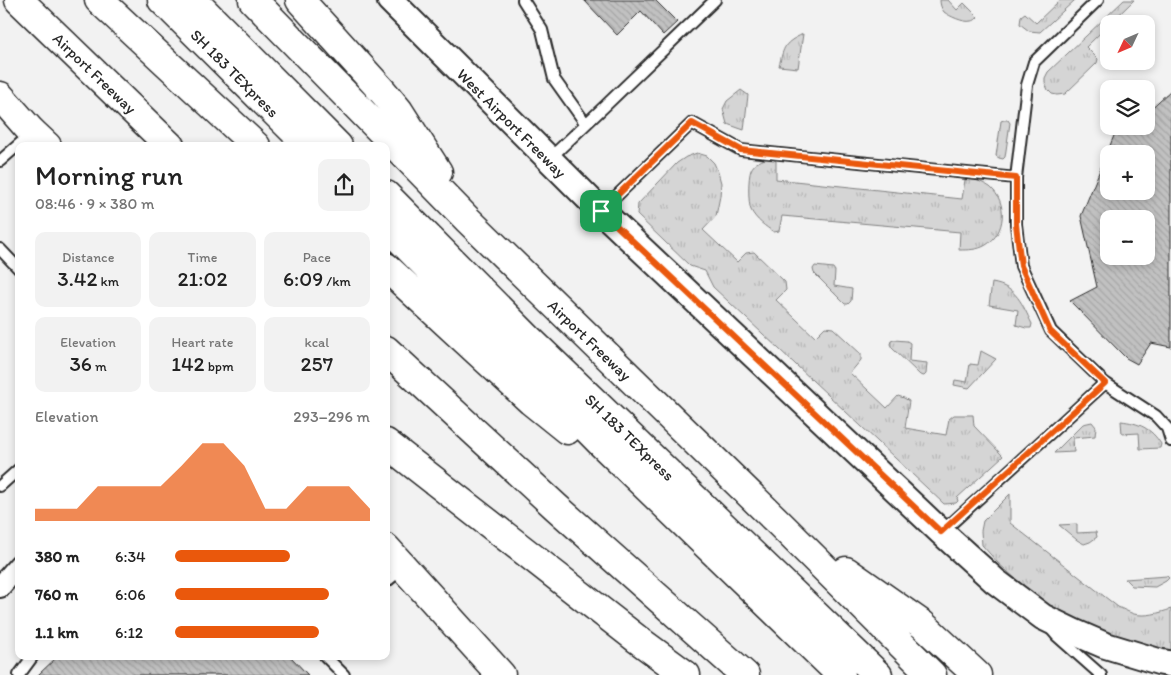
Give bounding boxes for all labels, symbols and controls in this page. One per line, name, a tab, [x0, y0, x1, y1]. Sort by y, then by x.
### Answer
north arrow	[1100, 15, 1155, 70]
map controls	[1100, 15, 1155, 265]
street label: SH 183 TEXpress	[187, 25, 283, 121]
street label: Airport Freeway	[49, 29, 141, 118]
street label: West Airport Freeway	[453, 65, 571, 182]
button: layers	[1100, 80, 1155, 135]
button: +	[1100, 145, 1155, 200]
text: Morning run	[35, 158, 183, 192]
button: share	[318, 159, 370, 211]
pin	[580, 190, 622, 232]
text: 08:46 · 9 × 380 m	[35, 194, 154, 213]
icon: arrive	[587, 197, 615, 225]
button: −	[1100, 210, 1155, 265]
text: Distance	[62, 249, 114, 266]
text: Time	[188, 249, 217, 266]
text: Pace	[303, 249, 331, 266]
text: 3.42	[57, 266, 97, 291]
text: 21:02	[178, 266, 227, 291]
text: 6:09	[283, 266, 323, 291]
text: km	[97, 273, 119, 290]
text: /km	[323, 273, 351, 290]
street label: Airport Freeway	[544, 296, 636, 385]
text: Elevation	[60, 334, 116, 351]
text: Heart rate	[172, 334, 233, 351]
text: kcal	[304, 334, 329, 351]
text: 36	[69, 351, 92, 376]
text: 142	[171, 351, 205, 376]
text: 257	[301, 351, 333, 376]
text: m	[92, 358, 107, 375]
text: bpm	[205, 358, 234, 375]
street label: SH 183 TEXpress	[581, 390, 678, 485]
text: Elevation	[35, 407, 99, 426]
text: 293–296 m	[293, 407, 370, 426]
text: 380 m	[35, 547, 79, 566]
text: 6:34	[115, 547, 146, 566]
text: 760 m	[35, 585, 78, 604]
text: 6:06	[115, 585, 146, 604]
text: 1.1 km	[35, 623, 79, 642]
text: 6:12	[115, 623, 143, 642]

